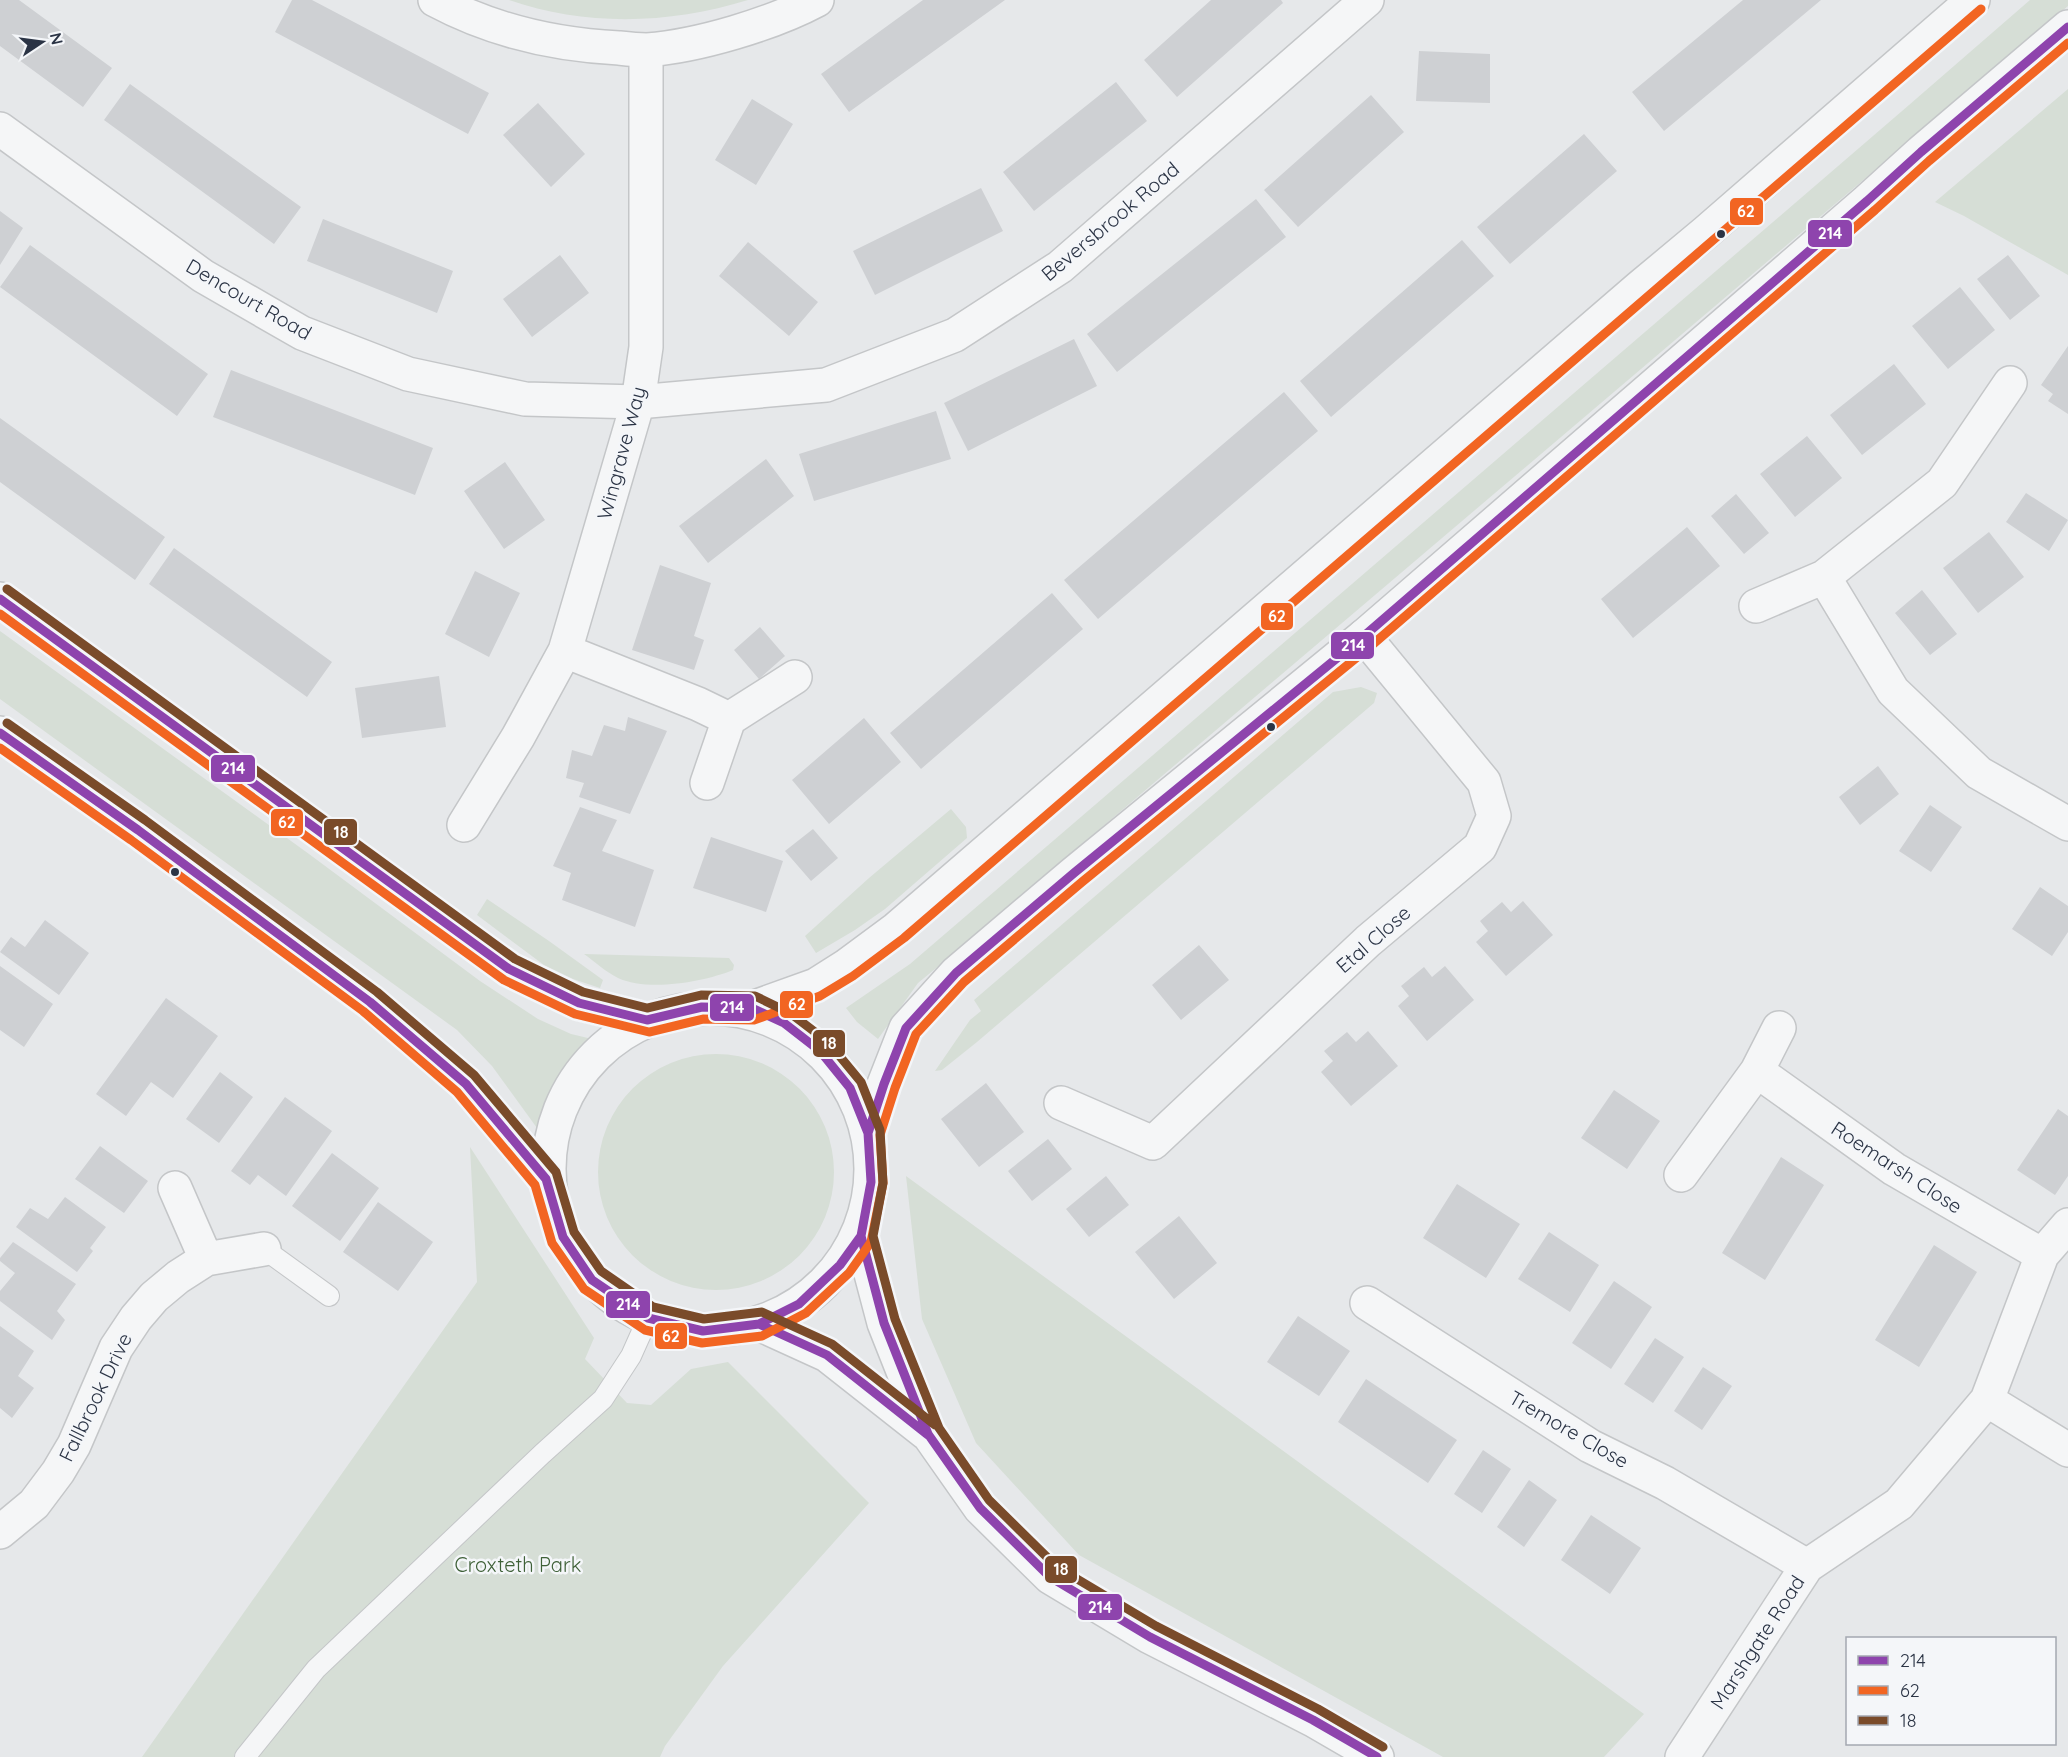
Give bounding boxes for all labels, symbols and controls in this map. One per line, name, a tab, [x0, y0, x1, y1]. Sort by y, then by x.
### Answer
north arrow	[12, 12, 72, 72]
text: N	[46, 31, 68, 47]
street label: Beversbrook Road	[1036, 156, 1184, 286]
line badge: 62	[1729, 197, 1764, 226]
text: 62	[1737, 201, 1755, 221]
line badge: 214	[1807, 219, 1853, 248]
text: 214	[1818, 223, 1843, 243]
unlabelled marker	[1715, 228, 1727, 240]
street label: Dencourt Road	[182, 253, 316, 345]
street label: Wingrave Way	[591, 384, 651, 522]
line badge: 62	[1260, 602, 1294, 631]
text: 62	[1268, 606, 1286, 626]
line badge: 214	[1330, 631, 1375, 660]
text: 214	[1341, 635, 1366, 655]
unlabelled marker	[1265, 721, 1277, 733]
line badge: 214	[210, 754, 256, 783]
text: 214	[221, 758, 246, 778]
line badge: 62	[270, 808, 304, 837]
text: 62	[278, 812, 296, 832]
line badge: 18	[323, 818, 358, 846]
text: 18	[334, 822, 349, 842]
unlabelled marker	[169, 866, 181, 878]
street label: Etal Close	[1331, 900, 1415, 978]
line badge: 62	[779, 990, 814, 1019]
line badge: 214	[709, 993, 755, 1022]
text: 62	[788, 994, 806, 1014]
text: 214	[720, 997, 745, 1017]
line badge: 18	[812, 1029, 846, 1058]
text: 18	[822, 1033, 837, 1053]
street label: Roemarsh Close	[1827, 1115, 1967, 1219]
line badge: 214	[605, 1290, 651, 1319]
text: 214	[616, 1294, 641, 1314]
line badge: 62	[654, 1322, 688, 1350]
text: 62	[662, 1326, 680, 1346]
street label: Fallbrook Drive	[53, 1329, 137, 1465]
street label: Tremore Close	[1505, 1385, 1633, 1473]
park label: Croxteth Park	[455, 1552, 581, 1577]
line badge: 18	[1044, 1555, 1078, 1584]
text: 18	[1054, 1559, 1069, 1579]
street label: Marshgate Road	[1704, 1570, 1810, 1714]
line badge: 214	[1077, 1593, 1123, 1621]
text: 214	[1088, 1597, 1113, 1617]
legend	[1846, 1637, 2056, 1745]
text: 214	[1900, 1649, 1926, 1672]
text: 62	[1900, 1679, 1920, 1702]
text: 18	[1900, 1709, 1916, 1732]

